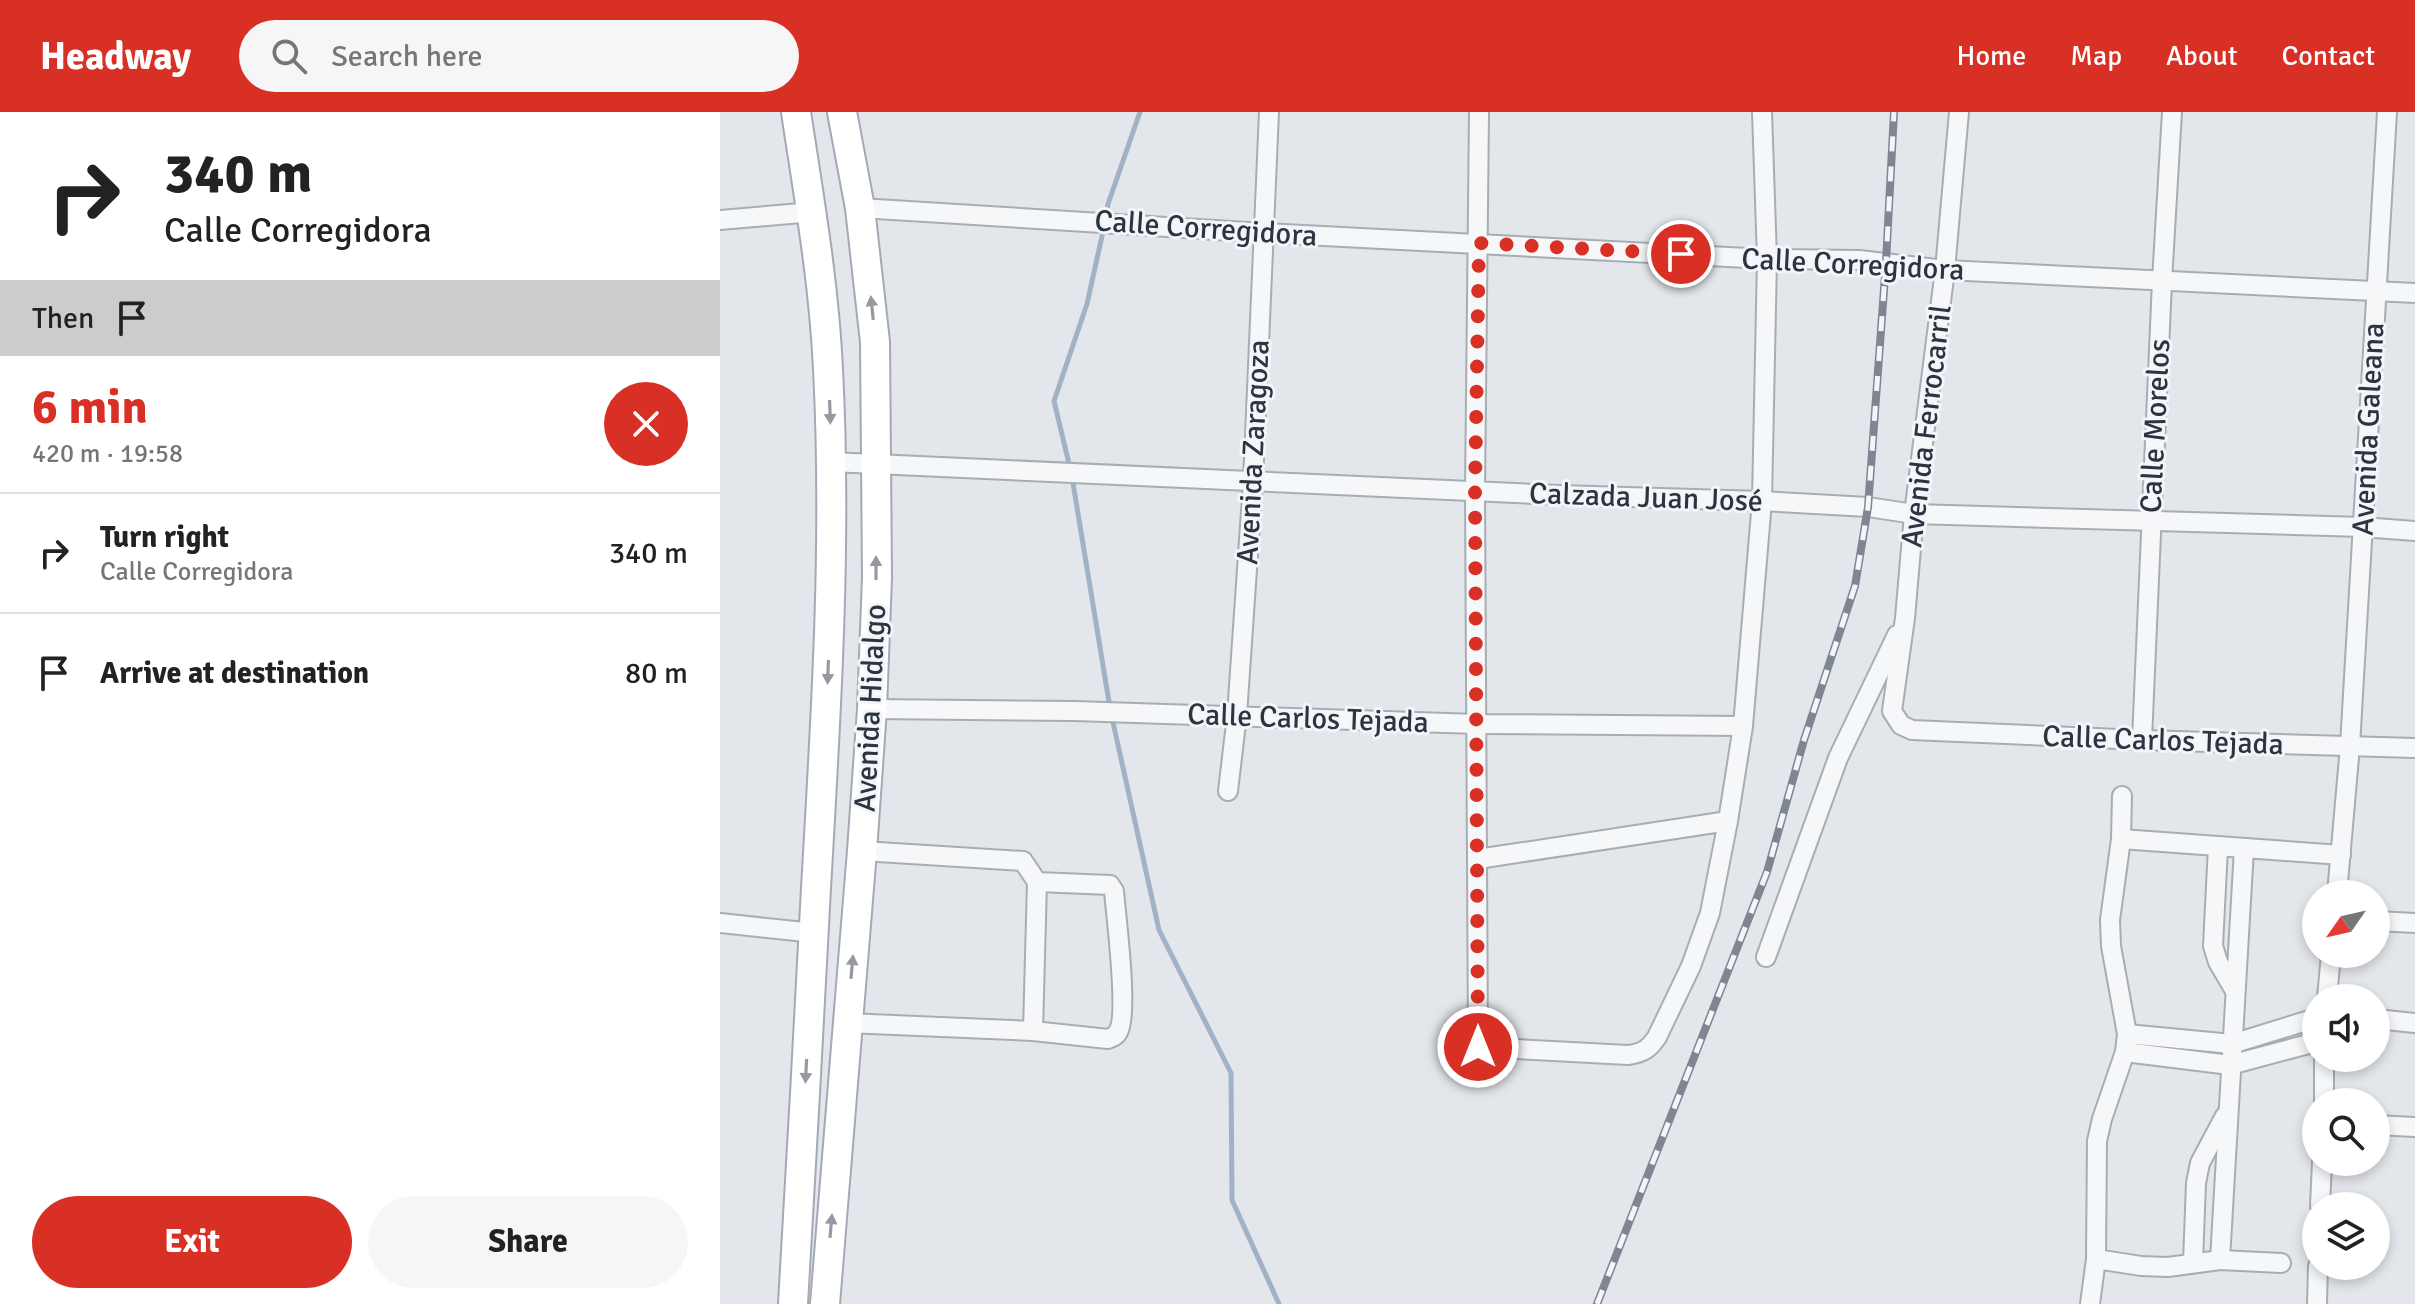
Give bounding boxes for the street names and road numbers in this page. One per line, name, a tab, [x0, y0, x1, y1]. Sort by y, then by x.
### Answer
street label: Calle Corregidora	[1093, 202, 1319, 255]
street label: Calle Corregidora	[1741, 240, 1965, 289]
street label: Avenida Ferrocarril	[1893, 303, 1960, 549]
street label: Avenida Galeana	[2344, 322, 2393, 536]
street label: Calle Morelos	[2132, 338, 2179, 514]
street label: Avenida Zaragoza	[1229, 339, 1278, 566]
street label: Calzada Juan José	[1528, 475, 1764, 520]
street label: Avenida Hidalgo	[847, 603, 894, 813]
street label: Calle Carlos Tejada	[1187, 696, 1429, 741]
street label: Calle Carlos Tejada	[2042, 718, 2284, 763]

